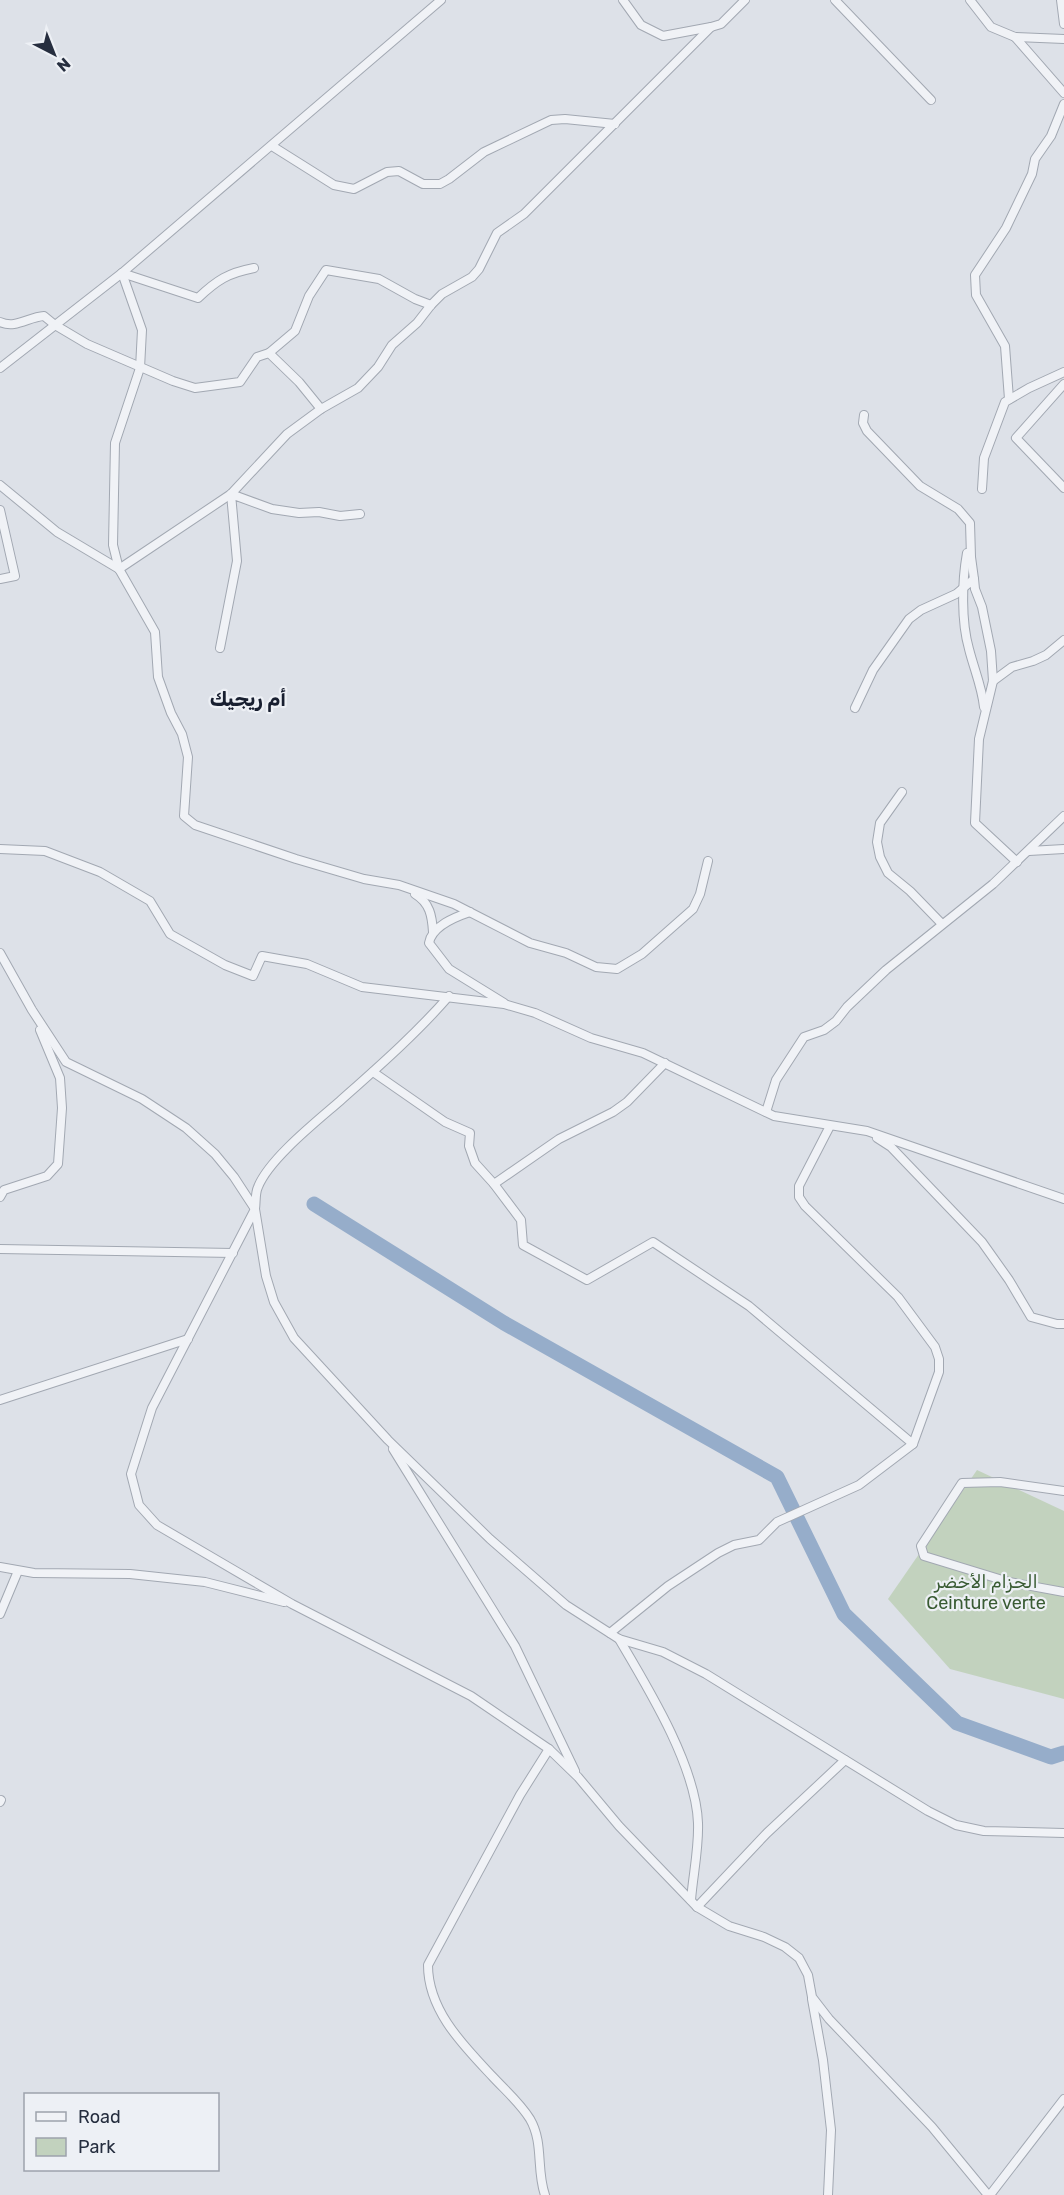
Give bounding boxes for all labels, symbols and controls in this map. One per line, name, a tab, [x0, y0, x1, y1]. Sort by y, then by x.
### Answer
north arrow	[24, 24, 84, 84]
text: N	[53, 54, 74, 76]
district label: أم ريجيك	[210, 687, 286, 712]
park label: الحزام الأخضر Ceinture verte	[926, 1571, 1046, 1614]
legend	[24, 2093, 219, 2171]
text: Road	[78, 2106, 121, 2128]
text: Park	[78, 2136, 116, 2158]

